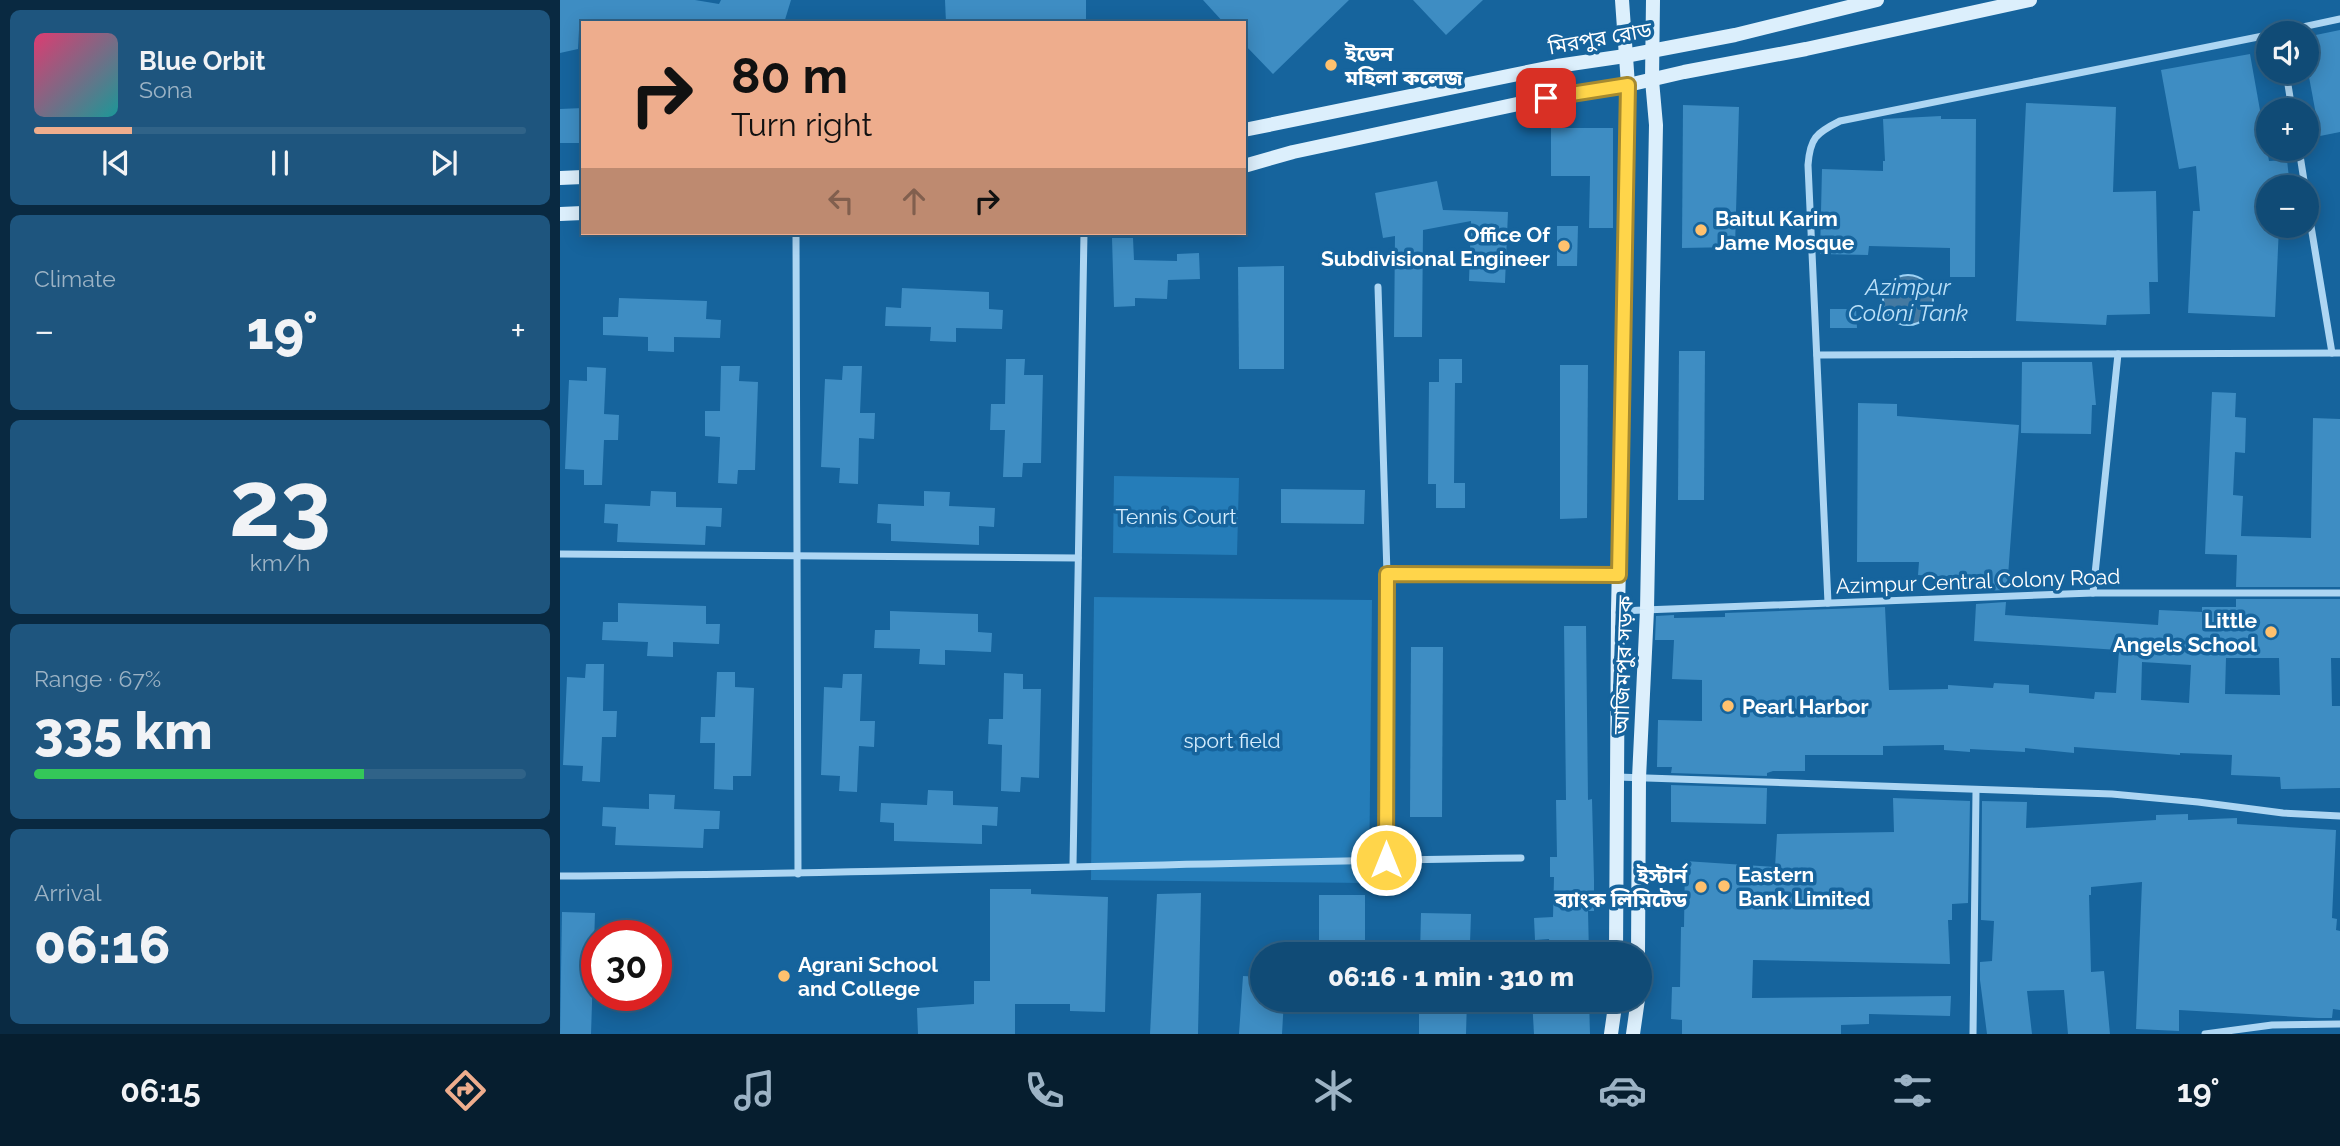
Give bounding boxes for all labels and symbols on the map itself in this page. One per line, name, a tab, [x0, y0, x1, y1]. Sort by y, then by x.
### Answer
street label: মিরপুর রোড	[1545, 16, 1655, 60]
place label: ইডেন মহিলা কলেজ	[1344, 41, 1464, 90]
marker: ইডেন মহিলা কলেজ	[1323, 57, 1339, 73]
pin	[1516, 68, 1576, 128]
place label: Baitul Karim Jame Mosque	[1715, 206, 1855, 255]
place label: Office Of Subdivisional Engineer	[1321, 222, 1551, 271]
marker: Baitul Karim Jame Mosque	[1693, 222, 1709, 238]
marker: Office Of Subdivisional Engineer	[1556, 238, 1572, 254]
water label: Azimpur Coloni Tank	[1848, 273, 1968, 326]
park label: Tennis Court	[1115, 504, 1237, 529]
street label: Azimpur Central Colony Road	[1835, 564, 2121, 598]
street label: আজিমপুর সড়ক	[1608, 594, 1638, 736]
place label: Little Angels School	[2113, 608, 2257, 657]
marker: Little Angels School	[2263, 624, 2279, 640]
place label: Pearl Harbor	[1742, 694, 1869, 719]
marker: Pearl Harbor	[1720, 698, 1736, 714]
park label: sport field	[1183, 728, 1281, 753]
position arrow	[1349, 823, 1423, 897]
place label: Eastern Bank Limited	[1738, 862, 1870, 911]
place label: ইস্টার্ন ব্যাংক লিমিটেড	[1554, 863, 1689, 912]
marker: Eastern Bank Limited	[1716, 878, 1732, 894]
marker: ইস্টার্ন ব্যাংক লিমিটেড	[1693, 879, 1709, 895]
speed limit sign: 30	[581, 920, 672, 1011]
place label: Agrani School and College	[798, 952, 938, 1001]
marker: Agrani School and College	[776, 968, 792, 984]

